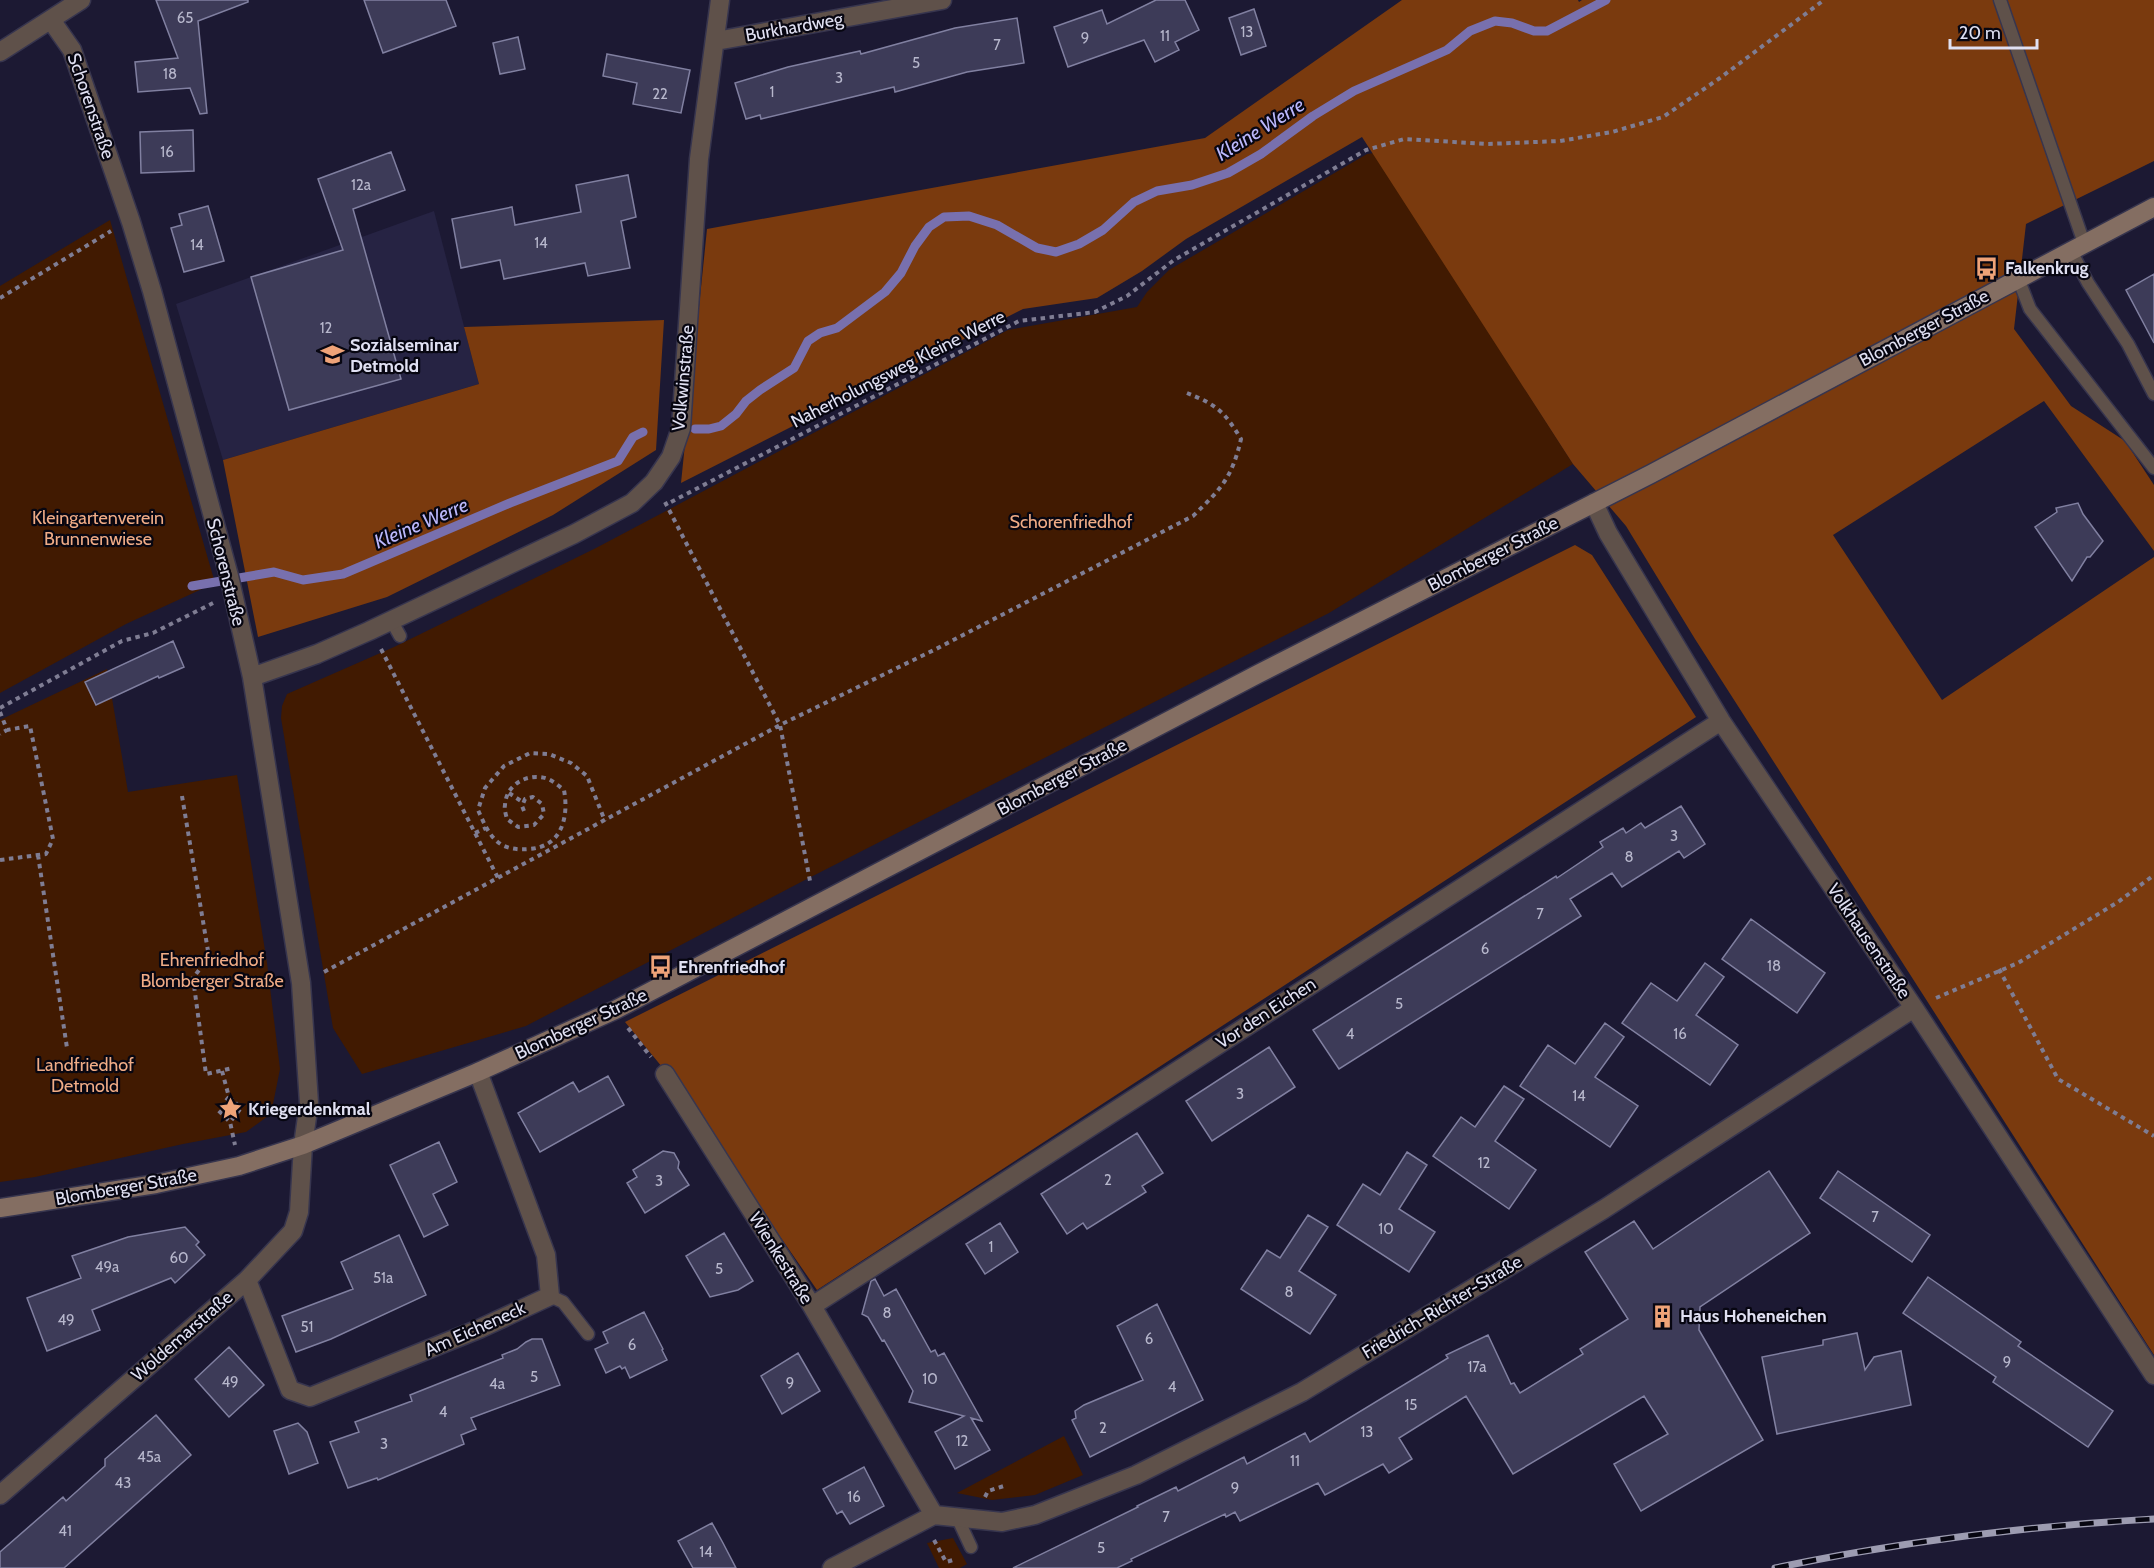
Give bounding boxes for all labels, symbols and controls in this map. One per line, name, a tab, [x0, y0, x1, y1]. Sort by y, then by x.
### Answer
street label: Burkhardweg	[743, 7, 846, 46]
house number: 65	[177, 9, 193, 27]
scale bar	[1950, 12, 2037, 50]
text: 20 m	[1959, 22, 2001, 44]
house number: 13	[1240, 23, 1254, 41]
house number: 11	[1160, 27, 1170, 45]
house number: 9	[1081, 29, 1089, 47]
house number: 7	[993, 36, 1001, 54]
street label: Schorenstraße	[63, 50, 119, 162]
house number: 5	[912, 54, 920, 72]
house number: 18	[163, 65, 177, 83]
house number: 3	[835, 69, 843, 87]
house number: 1	[770, 83, 774, 101]
house number: 22	[652, 85, 668, 103]
water label: Kleine Werre	[1211, 92, 1309, 166]
house number: 16	[160, 143, 174, 161]
house number: 12a	[351, 176, 372, 194]
house number: 14	[534, 234, 548, 252]
house number: 14	[190, 236, 204, 254]
bus stop icon: Falkenkrug	[1974, 255, 2000, 281]
place label: Falkenkrug	[2005, 257, 2089, 279]
street label: Blomberger Straße	[1856, 285, 1992, 371]
street label: Naherholungsweg Kleine Werre	[787, 305, 1009, 433]
house number: 12	[320, 319, 333, 337]
street label: Volkwinstraße	[667, 324, 699, 432]
place label: Sozialseminar Detmold	[350, 334, 459, 377]
school or university icon: Sozialseminar Detmold	[319, 342, 345, 368]
water label: Kleine Werre	[370, 492, 472, 554]
park label: Kleingartenverein Brunnenwiese	[32, 507, 164, 550]
park label: Schorenfriedhof	[1009, 511, 1133, 533]
street label: Blomberger Straße	[1424, 512, 1562, 596]
street label: Schorenstraße	[202, 516, 250, 628]
street label: Blomberger Straße	[994, 734, 1130, 820]
house number: 3	[1670, 827, 1678, 845]
house number: 8	[1624, 848, 1634, 866]
street label: Volkhausenstraße	[1822, 879, 1916, 1003]
house number: 7	[1536, 905, 1544, 923]
house number: 6	[1481, 940, 1489, 958]
park label: Ehrenfriedhof Blomberger Straße	[140, 949, 284, 992]
bus stop icon: Ehrenfriedhof	[647, 954, 673, 980]
place label: Ehrenfriedhof	[678, 956, 785, 978]
house number: 18	[1767, 957, 1781, 975]
street label: Vor den Eichen	[1212, 973, 1320, 1053]
street label: Blomberger Straße	[511, 984, 651, 1064]
house number: 5	[1395, 995, 1403, 1013]
house number: 4	[1346, 1025, 1355, 1043]
house number: 16	[1673, 1025, 1687, 1043]
park label: Landfriedhof Detmold	[36, 1054, 134, 1097]
house number: 3	[1236, 1085, 1244, 1103]
house number: 14	[1572, 1087, 1586, 1105]
place icon: Kriegerdenkmal	[217, 1096, 243, 1122]
place label: Kriegerdenkmal	[248, 1098, 371, 1120]
house number: 12	[1478, 1154, 1491, 1172]
street label: Blomberger Straße	[54, 1164, 198, 1210]
house number: 2	[1104, 1171, 1112, 1189]
house number: 3	[655, 1172, 663, 1190]
street label: Wienkestraße	[744, 1208, 818, 1308]
house number: 7	[1871, 1208, 1879, 1226]
house number: 10	[1378, 1220, 1394, 1238]
house number: 1	[989, 1238, 993, 1256]
house number: 60	[170, 1249, 189, 1267]
street label: Friedrich-Richter-Straße	[1358, 1251, 1526, 1363]
house number: 49a	[95, 1258, 120, 1276]
house number: 5	[715, 1260, 723, 1278]
house number: 51a	[373, 1269, 394, 1287]
house number: 8	[1284, 1283, 1294, 1301]
street label: Woldemarstraße	[127, 1286, 237, 1386]
street label: Am Eicheneck	[421, 1297, 530, 1361]
building icon: Haus Hoheneichen	[1649, 1303, 1675, 1329]
house number: 8	[882, 1304, 892, 1322]
place label: Haus Hoheneichen	[1680, 1305, 1827, 1327]
house number: 49	[57, 1311, 75, 1329]
house number: 51	[300, 1318, 314, 1336]
house number: 6	[1145, 1330, 1153, 1348]
house number: 6	[628, 1336, 636, 1354]
house number: 9	[2003, 1353, 2011, 1371]
house number: 17a	[1467, 1358, 1487, 1376]
house number: 5	[530, 1368, 538, 1386]
house number: 10	[922, 1370, 938, 1388]
house number: 49	[221, 1373, 239, 1391]
house number: 9	[786, 1374, 794, 1392]
house number: 4a	[489, 1375, 506, 1393]
house number: 4	[1168, 1378, 1177, 1396]
house number: 15	[1404, 1396, 1418, 1414]
house number: 4	[439, 1403, 448, 1421]
house number: 2	[1099, 1419, 1107, 1437]
house number: 13	[1360, 1423, 1374, 1441]
house number: 12	[956, 1432, 969, 1450]
house number: 3	[380, 1435, 388, 1453]
house number: 45a	[137, 1448, 162, 1466]
house number: 11	[1290, 1452, 1300, 1470]
house number: 43	[115, 1474, 131, 1492]
house number: 9	[1231, 1479, 1239, 1497]
house number: 16	[847, 1488, 861, 1506]
house number: 7	[1162, 1508, 1170, 1526]
house number: 41	[58, 1522, 72, 1540]
house number: 5	[1097, 1539, 1105, 1557]
house number: 14	[699, 1543, 713, 1561]

